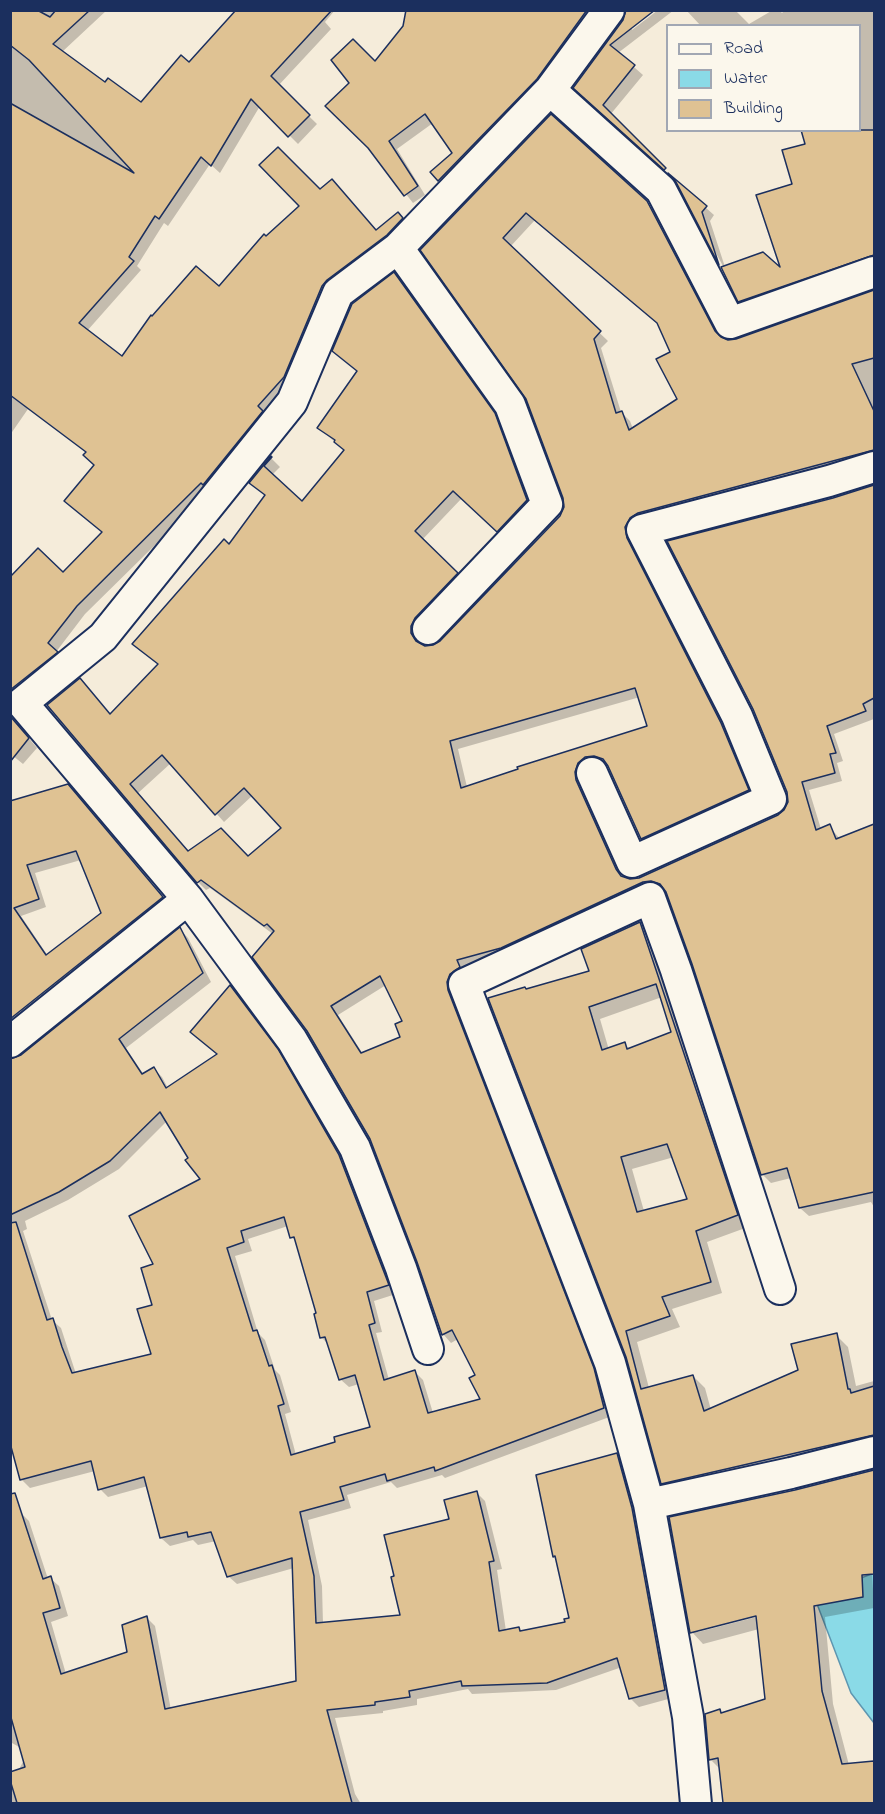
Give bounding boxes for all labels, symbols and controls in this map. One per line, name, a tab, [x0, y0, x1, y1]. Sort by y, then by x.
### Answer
legend	[666, 24, 861, 132]
text: Road	[724, 36, 763, 62]
text: Water	[724, 66, 767, 92]
text: Building	[724, 96, 783, 122]

